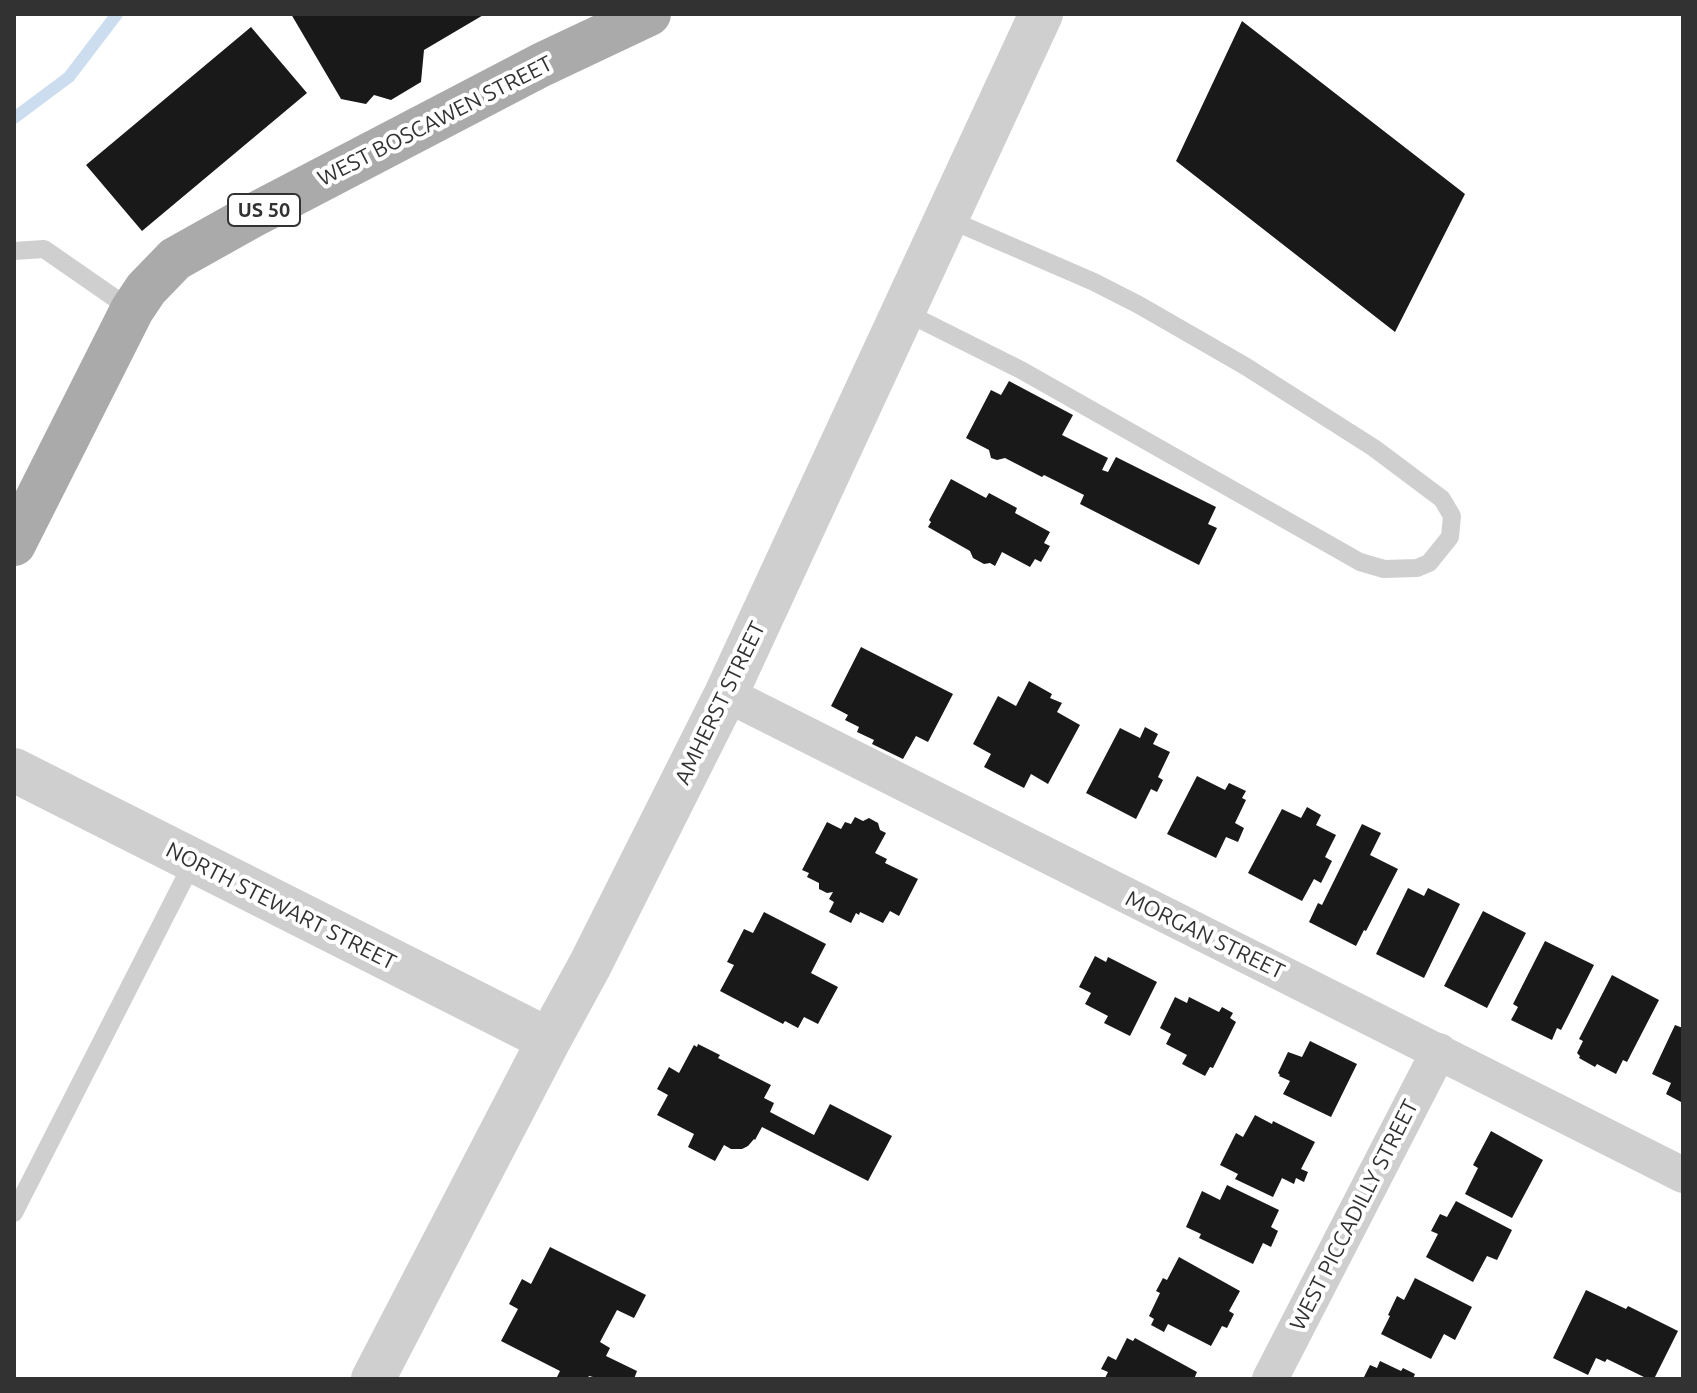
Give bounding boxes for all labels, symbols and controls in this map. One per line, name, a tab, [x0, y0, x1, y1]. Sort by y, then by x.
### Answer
street label: WEST BOSCAWEN STREET	[313, 50, 557, 192]
road number: US 50	[228, 194, 300, 226]
street label: AMHERST STREET	[669, 617, 771, 789]
street label: NORTH STEWART STREET	[161, 836, 401, 976]
street label: MORGAN STREET	[1121, 885, 1289, 985]
street label: WEST PICCADILLY STREET	[1284, 1095, 1424, 1335]

